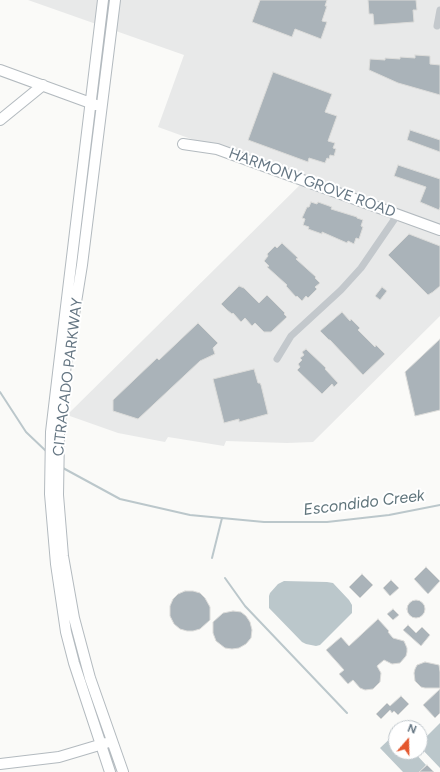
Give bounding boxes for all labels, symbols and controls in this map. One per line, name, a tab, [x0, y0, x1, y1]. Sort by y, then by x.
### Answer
street label: HARMONY GROVE ROAD	[226, 144, 398, 222]
street label: CITRACADO PARKWAY	[49, 297, 87, 457]
water label: Escondido Creek	[302, 486, 426, 520]
north arrow	[388, 720, 428, 760]
text: N	[406, 722, 418, 737]

